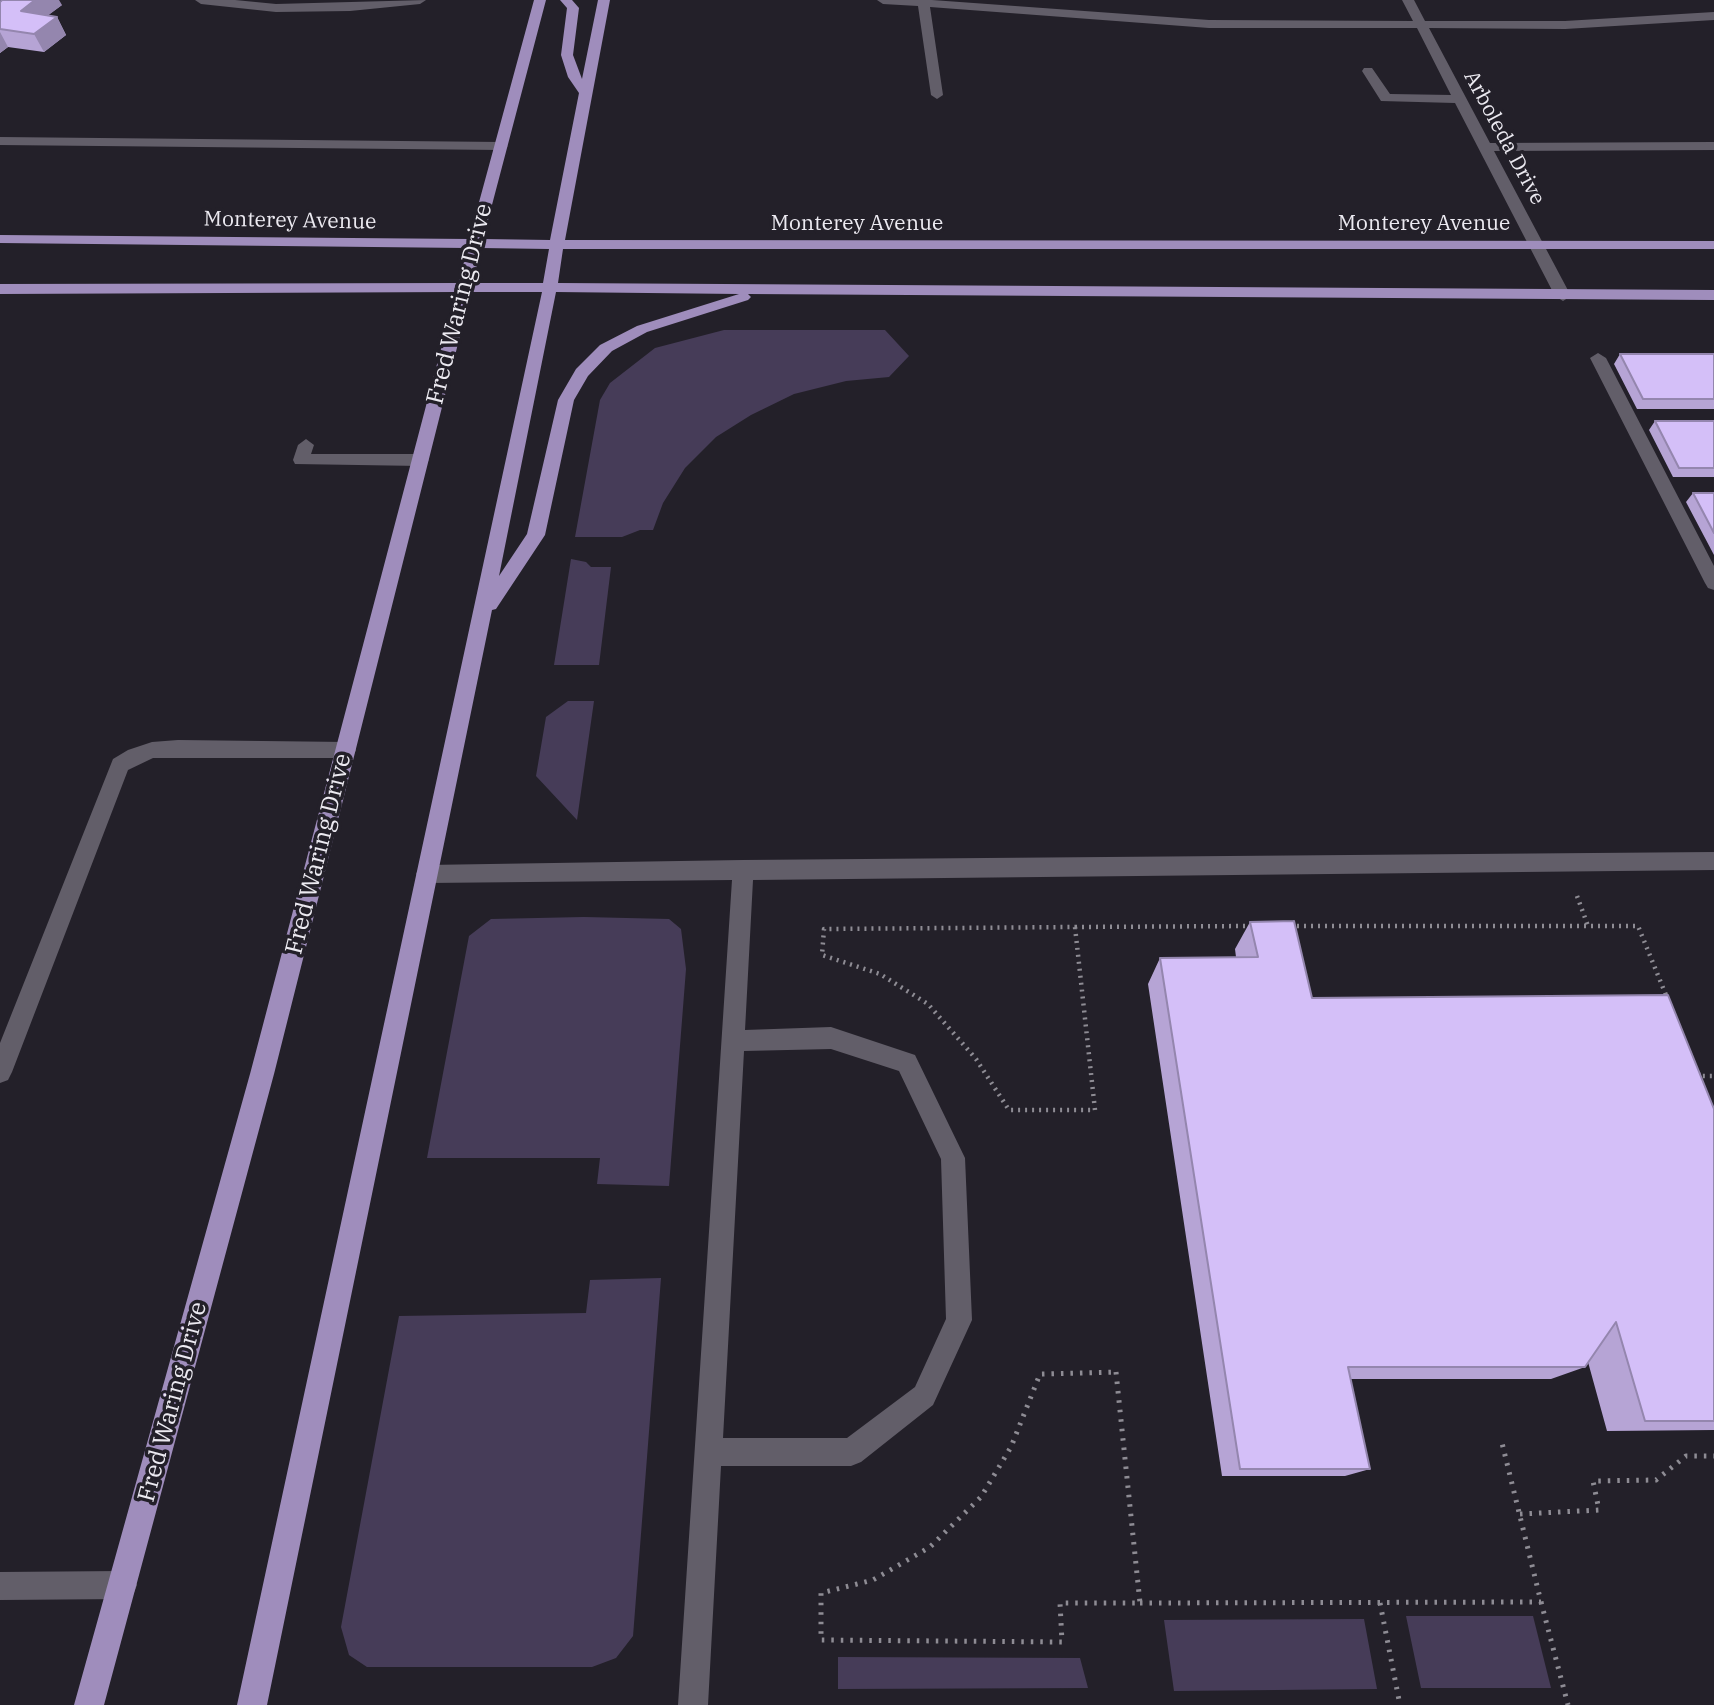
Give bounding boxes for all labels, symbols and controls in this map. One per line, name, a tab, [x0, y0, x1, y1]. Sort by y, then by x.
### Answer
street label: Arboleda Drive	[1458, 67, 1550, 209]
street label: Fred Waring Drive	[421, 201, 499, 407]
street label: Monterey Avenue	[203, 207, 377, 235]
street label: Monterey Avenue	[771, 211, 943, 237]
street label: Monterey Avenue	[1338, 211, 1510, 237]
street label: Fred Waring Drive	[280, 751, 358, 957]
street label: Fred Waring Drive	[132, 1299, 214, 1505]

